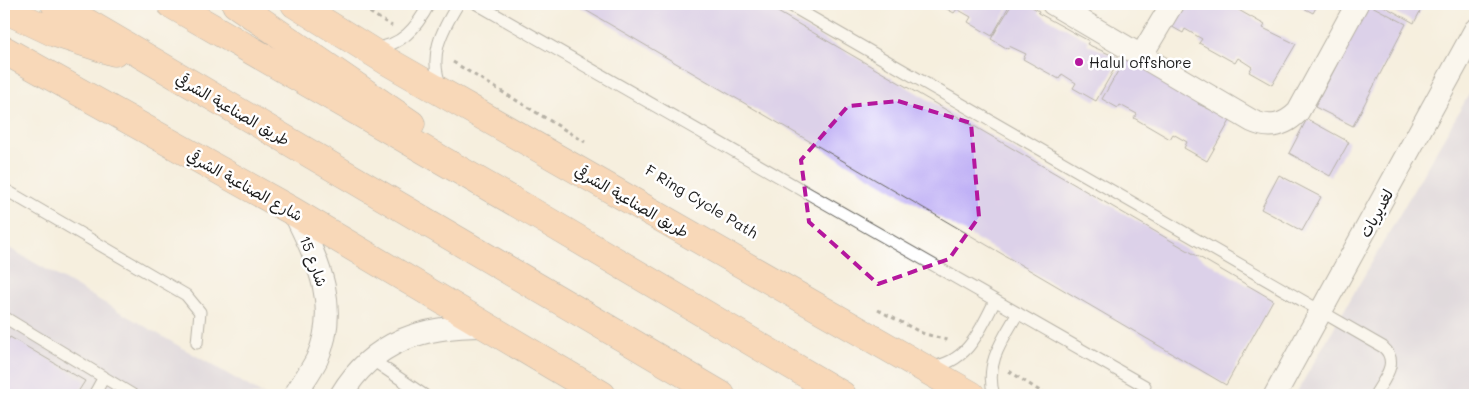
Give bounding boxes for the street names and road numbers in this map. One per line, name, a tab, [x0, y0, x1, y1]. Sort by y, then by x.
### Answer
street label: طريق الصناعية الشرقي	[172, 68, 294, 151]
street label: شارع الصناعية الشرقي	[183, 145, 306, 226]
street label: F Ring Cycle Path	[642, 159, 762, 243]
street label: طريق الصناعية الشرقي	[571, 160, 693, 243]
street label: لغديريات	[1355, 185, 1397, 241]
street label: شارع 15	[295, 233, 332, 290]

